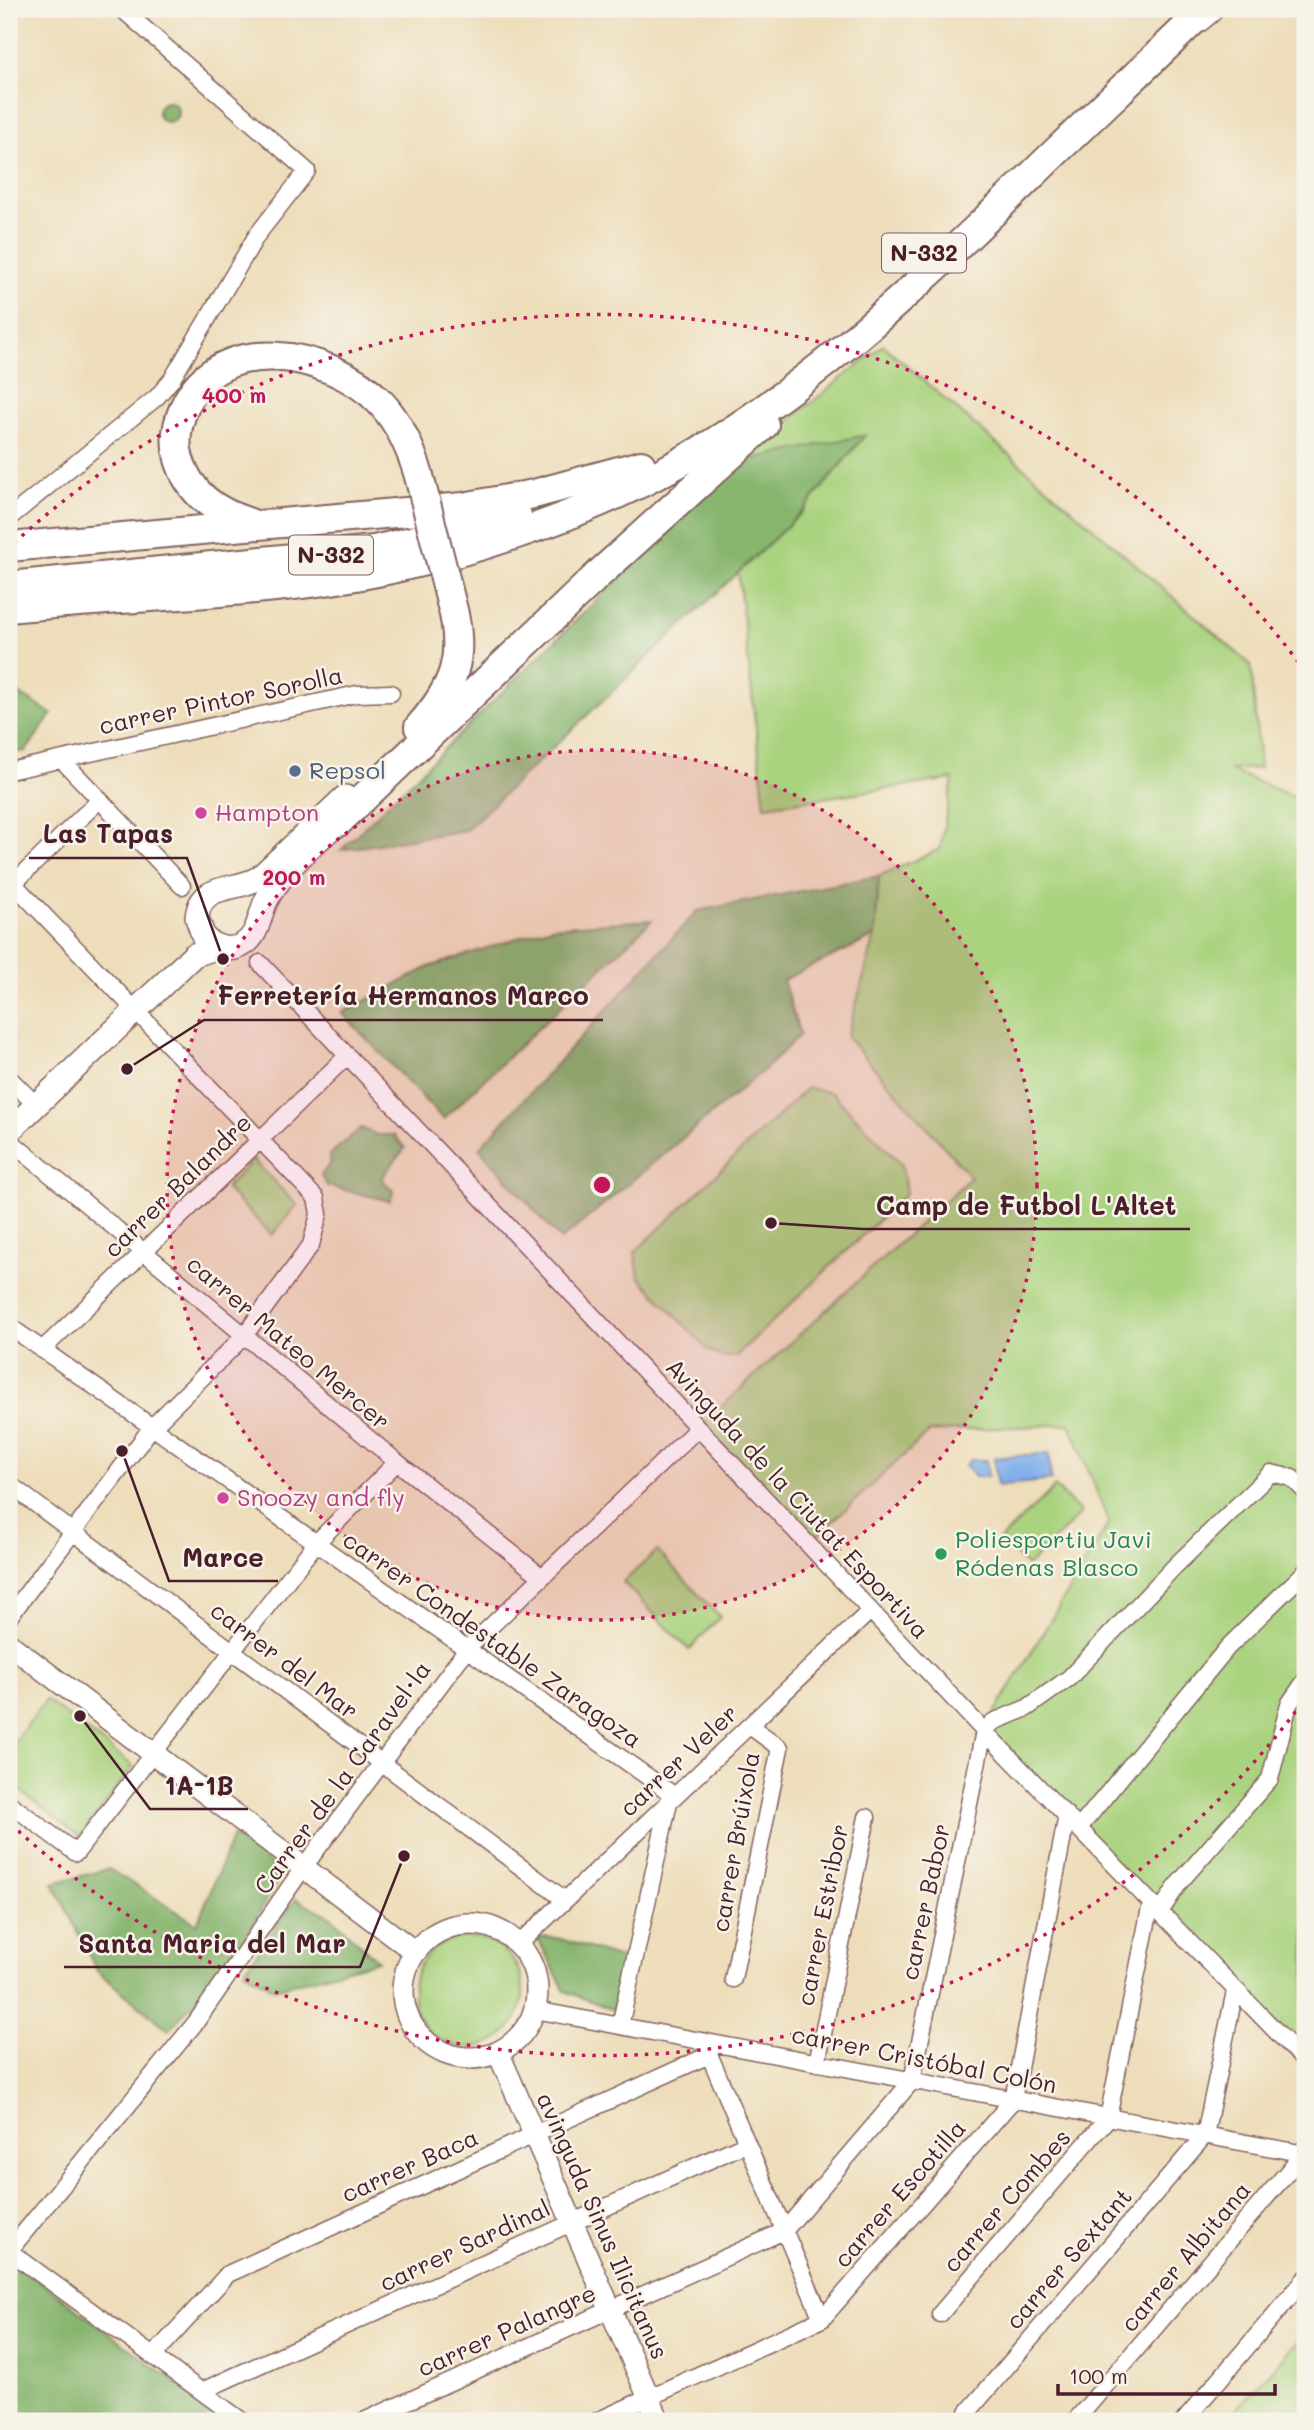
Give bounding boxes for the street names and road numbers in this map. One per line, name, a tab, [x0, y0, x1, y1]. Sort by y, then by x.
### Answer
road number: N-332	[882, 234, 966, 272]
road number: N-332	[289, 536, 373, 575]
street label: carrer Pintor Sorolla	[96, 659, 345, 741]
street label: carrer Balandre	[96, 1106, 258, 1263]
street label: carrer Mateo Mercer	[181, 1248, 397, 1436]
street label: Avinguda de la Ciutat Esportiva	[660, 1351, 936, 1645]
street label: carrer Condestable Zaragoza	[337, 1523, 648, 1754]
street label: carrer del Mar	[205, 1594, 365, 1726]
street label: Carrer de la Caravel·la	[247, 1654, 437, 1900]
street label: carrer Veler	[612, 1697, 744, 1823]
street label: carrer Brúixola	[703, 1749, 766, 1934]
street label: carrer Estribor	[789, 1821, 854, 2008]
street label: carrer Babor	[893, 1821, 956, 1983]
street label: carrer Cristóbal Colón	[789, 2018, 1060, 2099]
street label: avinguda Sinus Ilicitanus	[530, 2087, 676, 2364]
street label: carrer Escotilla	[826, 2112, 972, 2274]
street label: carrer Baca	[336, 2121, 483, 2209]
street label: carrer Combes	[935, 2122, 1077, 2278]
street label: carrer Albitana	[1113, 2175, 1257, 2338]
street label: carrer Sextant	[998, 2181, 1138, 2335]
street label: carrer Sardinal	[374, 2191, 555, 2298]
street label: carrer Palangre	[412, 2276, 601, 2383]

